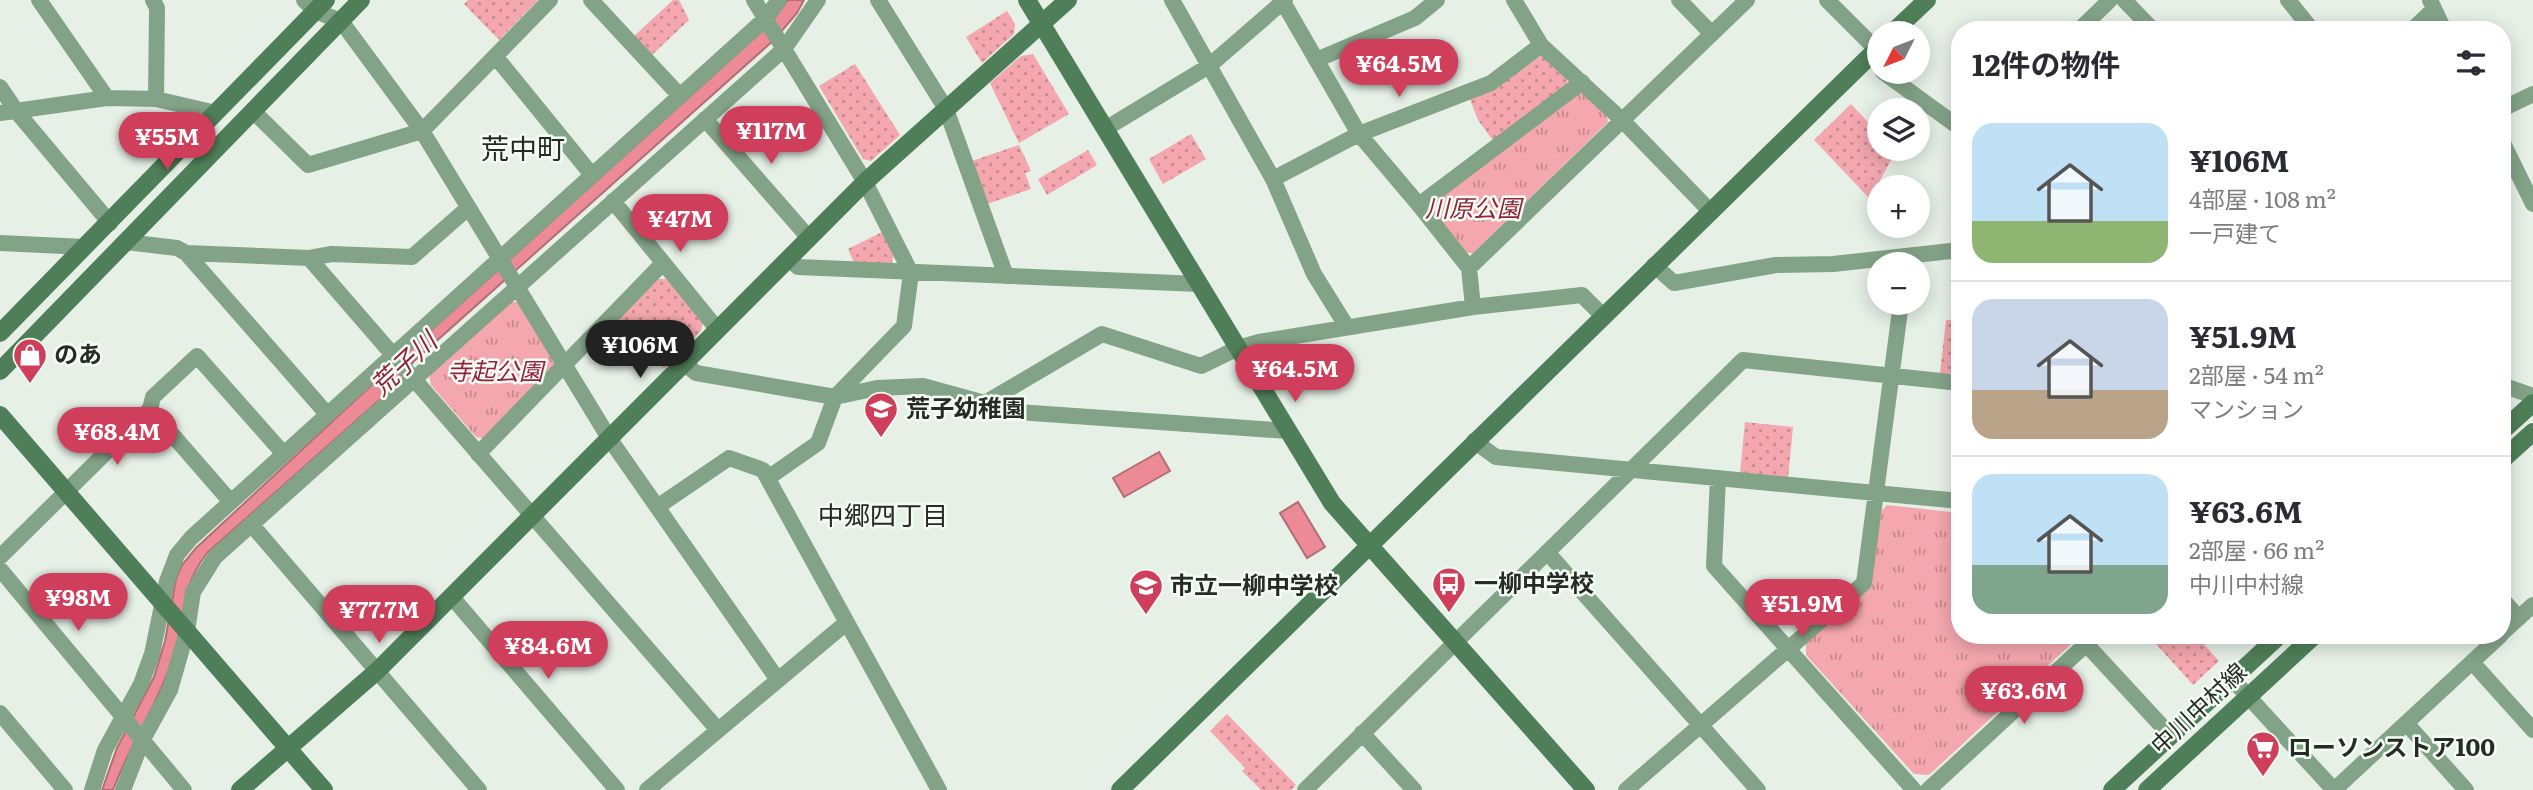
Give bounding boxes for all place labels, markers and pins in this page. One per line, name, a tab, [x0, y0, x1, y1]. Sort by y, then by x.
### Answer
pin: ¥64.5M	[1342, 40, 1456, 99]
pin: ¥117M	[722, 106, 820, 166]
pin: ¥55M	[126, 113, 208, 172]
pin: ¥47M	[639, 194, 721, 254]
pin: ¥106M	[591, 320, 689, 380]
place label: のあ	[54, 335, 102, 370]
shop icon: のあ	[11, 336, 49, 385]
pin: ¥64.5M	[1238, 344, 1352, 404]
place label: 荒子幼稚園	[906, 389, 1026, 424]
school or university icon: 荒子幼稚園	[862, 390, 900, 439]
pin: ¥68.4M	[60, 407, 174, 467]
place label: 一柳中学校	[1474, 564, 1594, 599]
bus stop icon: 一柳中学校	[1430, 565, 1468, 614]
place label: 市立一柳中学校	[1170, 566, 1338, 601]
school or university icon: 市立一柳中学校	[1127, 567, 1165, 616]
pin: ¥98M	[37, 574, 119, 633]
pin: ¥51.9M	[1745, 580, 1859, 639]
pin: ¥77.7M	[322, 586, 436, 645]
pin: ¥84.6M	[491, 622, 605, 681]
pin: ¥63.6M	[1967, 666, 2081, 726]
place label: ローソンストア100	[2288, 728, 2495, 763]
supermarket icon: ローソンストア100	[2244, 729, 2282, 778]

